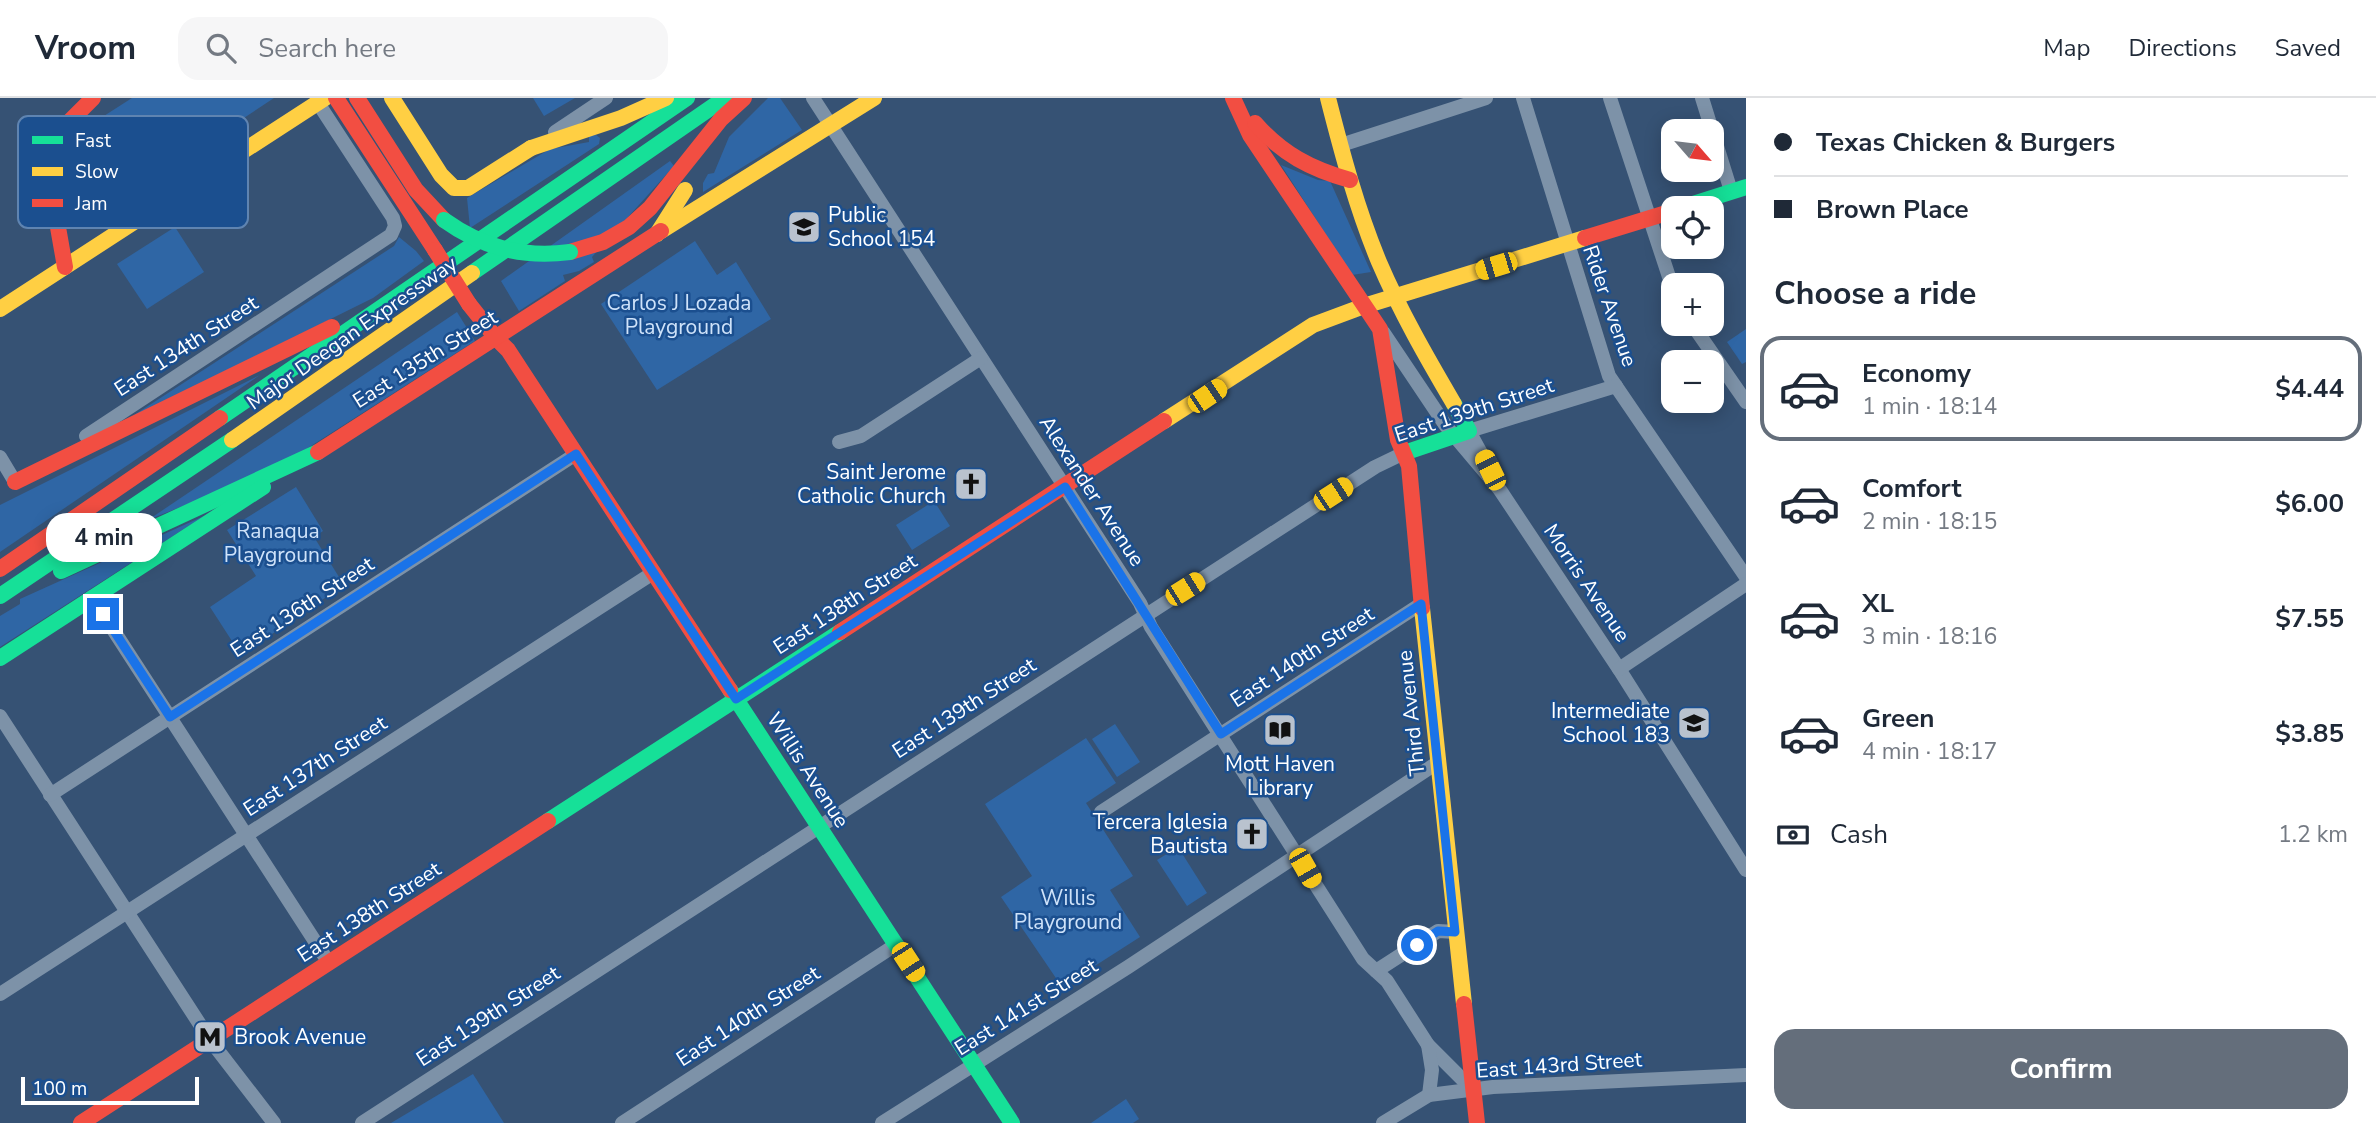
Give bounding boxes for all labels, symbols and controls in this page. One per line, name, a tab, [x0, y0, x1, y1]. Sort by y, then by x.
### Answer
search box	[178, 17, 668, 80]
text: Vroom	[35, 26, 136, 71]
icon: search	[202, 29, 240, 67]
text: Search here	[258, 31, 396, 66]
text: Map	[2043, 32, 2090, 64]
text: Directions	[2128, 32, 2237, 64]
text: Saved	[2275, 32, 2341, 64]
legend	[18, 116, 248, 228]
north arrow	[1661, 119, 1724, 182]
map controls	[1661, 119, 1724, 413]
text: Texas Chicken & Burgers	[1816, 125, 2115, 160]
text: Fast	[75, 128, 111, 154]
text: Slow	[75, 159, 119, 185]
text: Jam	[74, 191, 108, 217]
text: Brown Place	[1816, 192, 1969, 227]
button: locate	[1661, 196, 1724, 259]
place label: Public School 154	[828, 201, 935, 253]
school or university icon: Public School 154	[785, 208, 823, 246]
street label: Rider Avenue	[1576, 242, 1644, 370]
street label: Major Deegan Expressway	[241, 250, 463, 416]
car	[1473, 250, 1520, 282]
text: Choose a ride	[1774, 272, 1976, 315]
button: +	[1661, 273, 1724, 336]
street label: East 134th Street	[109, 289, 264, 403]
park label: Carlos J Lozada Playground	[607, 289, 751, 341]
street label: East 135th Street	[347, 303, 503, 415]
button: −	[1661, 350, 1724, 413]
text: Economy	[1862, 356, 1971, 391]
icon: car	[1778, 357, 1841, 420]
street label: East 139th Street	[1391, 371, 1558, 449]
text: $4.44	[2275, 371, 2344, 406]
car	[1184, 376, 1231, 416]
text: 1 min · 18:14	[1862, 391, 1997, 422]
street label: Alexander Avenue	[1033, 410, 1151, 572]
car	[1472, 447, 1509, 493]
place label: Saint Jerome Catholic Church	[797, 458, 946, 510]
church icon: Saint Jerome Catholic Church	[952, 465, 990, 503]
text: Comfort	[1862, 471, 1962, 506]
icon: car	[1778, 472, 1841, 535]
car	[1310, 474, 1357, 514]
text: $6.00	[2275, 486, 2344, 521]
text: 2 min · 18:15	[1862, 506, 1997, 537]
callout: 4 min	[45, 512, 161, 561]
park label: Ranaqua Playground	[224, 517, 332, 569]
street label: Morris Avenue	[1537, 519, 1637, 647]
text: 4 min	[74, 522, 134, 553]
street label: East 138th Street	[768, 547, 923, 661]
street label: East 136th Street	[225, 550, 380, 664]
car	[1162, 569, 1209, 609]
text: XL	[1862, 586, 1894, 621]
icon: car	[1778, 587, 1841, 650]
route end	[87, 598, 119, 630]
street label: East 140th Street	[1225, 600, 1380, 714]
text: $7.55	[2275, 601, 2344, 636]
text: 3 min · 18:16	[1862, 621, 1997, 652]
street label: Third Avenue	[1390, 649, 1432, 777]
street label: East 139th Street	[887, 651, 1042, 765]
place label: Intermediate School 183	[1551, 697, 1670, 749]
text: Green	[1862, 701, 1935, 736]
icon: car	[1778, 702, 1841, 765]
school or university icon: Intermediate School 183	[1675, 704, 1713, 742]
street label: Willis Avenue	[760, 707, 856, 833]
street label: East 137th Street	[238, 709, 393, 823]
library icon: Mott Haven Library	[1261, 711, 1299, 749]
text: $3.85	[2275, 716, 2344, 751]
text: 4 min · 18:17	[1862, 736, 1997, 767]
place label: Mott Haven Library	[1225, 750, 1335, 802]
place label: Tercera Iglesia Bautista	[1093, 808, 1228, 860]
church icon: Tercera Iglesia Bautista	[1233, 815, 1271, 853]
icon: cash	[1774, 816, 1812, 854]
text: Cash	[1830, 817, 1888, 852]
text: 1.2 km	[2278, 819, 2348, 850]
car	[1286, 845, 1325, 891]
street label: East 138th Street	[292, 855, 447, 969]
park label: Willis Playground	[1014, 884, 1122, 936]
route start	[1401, 929, 1433, 961]
car	[888, 939, 929, 985]
street label: East 141st Street	[949, 951, 1103, 1062]
street label: East 139th Street	[411, 959, 566, 1073]
street label: East 140th Street	[671, 959, 826, 1073]
metro station icon: Brook Avenue	[191, 1018, 229, 1056]
place label: Brook Avenue	[234, 1023, 366, 1051]
button: Confirm	[1774, 1029, 2348, 1109]
street label: East 143rd Street	[1475, 1045, 1643, 1085]
scale bar	[21, 1074, 200, 1106]
text: 100 m	[32, 1076, 87, 1102]

